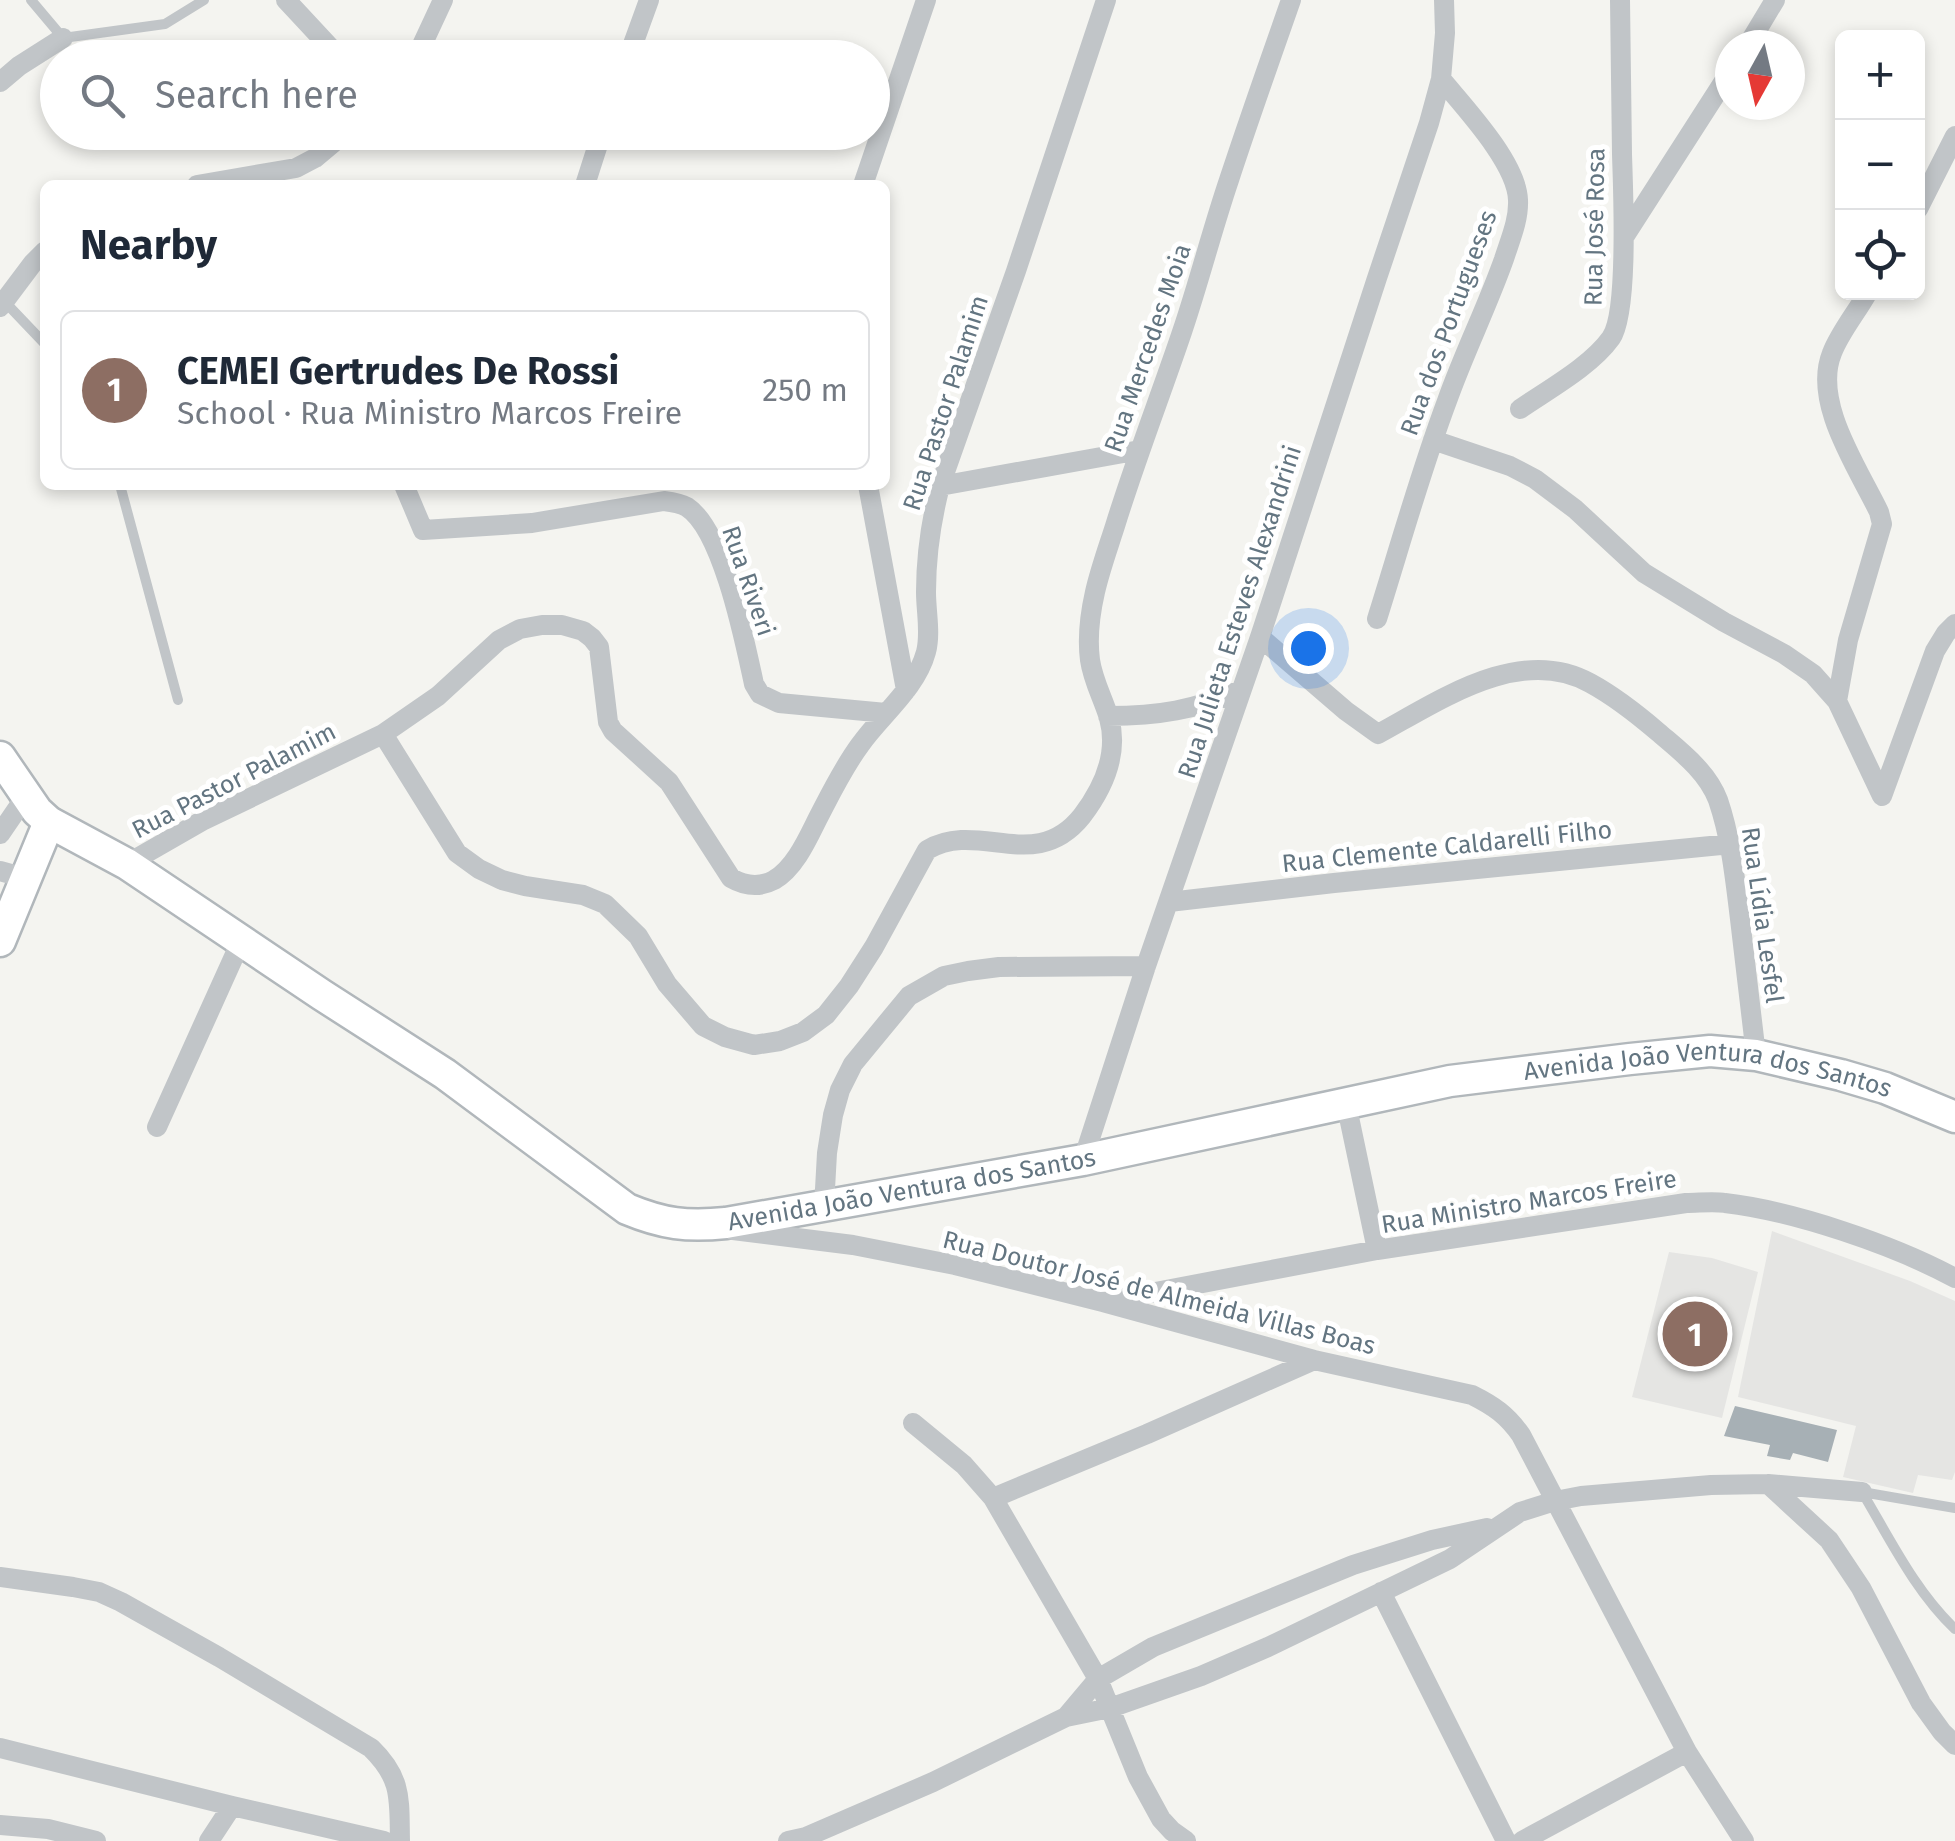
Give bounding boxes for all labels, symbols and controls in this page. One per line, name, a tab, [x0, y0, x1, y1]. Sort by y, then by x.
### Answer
north arrow	[1715, 30, 1805, 120]
map controls	[1835, 30, 1925, 300]
button: +	[1835, 30, 1925, 120]
search box	[40, 40, 890, 150]
icon: search	[75, 68, 130, 123]
text: Search here	[155, 72, 358, 118]
button: −	[1835, 120, 1925, 210]
street label: Rua José Rosa	[1579, 148, 1611, 306]
street label: Rua dos Portugueses	[1394, 206, 1504, 440]
button: locate	[1835, 210, 1925, 300]
text: Nearby	[80, 220, 217, 270]
street label: Rua Mercedes Moia	[1098, 240, 1198, 456]
street label: Rua Pastor Palamim	[897, 291, 995, 515]
text: CEMEI Gertrudes De Rossi	[177, 348, 619, 394]
text: 1	[107, 371, 122, 409]
text: 250 m	[762, 371, 848, 409]
text: School · Rua Ministro Marcos Freire	[177, 394, 682, 432]
street label: Rua Julieta Esteves Alexandrini	[1172, 442, 1308, 782]
street label: Rua Riveri	[715, 522, 781, 640]
your location	[1283, 623, 1334, 674]
street label: Rua Pastor Palamim	[127, 717, 341, 845]
street label: Rua Clemente Caldarelli Filho	[1280, 815, 1614, 879]
street label: Rua Lídia Lesfel	[1735, 825, 1789, 1005]
street label: Avenida João Ventura dos Santos	[1522, 1035, 1896, 1104]
street label: Avenida João Ventura dos Santos	[726, 1143, 1099, 1237]
street label: Rua Ministro Marcos Freire	[1379, 1164, 1679, 1240]
street label: Rua Doutor José de Almeida Villas Boas	[940, 1225, 1378, 1361]
pin: 1	[1662, 1296, 1728, 1372]

